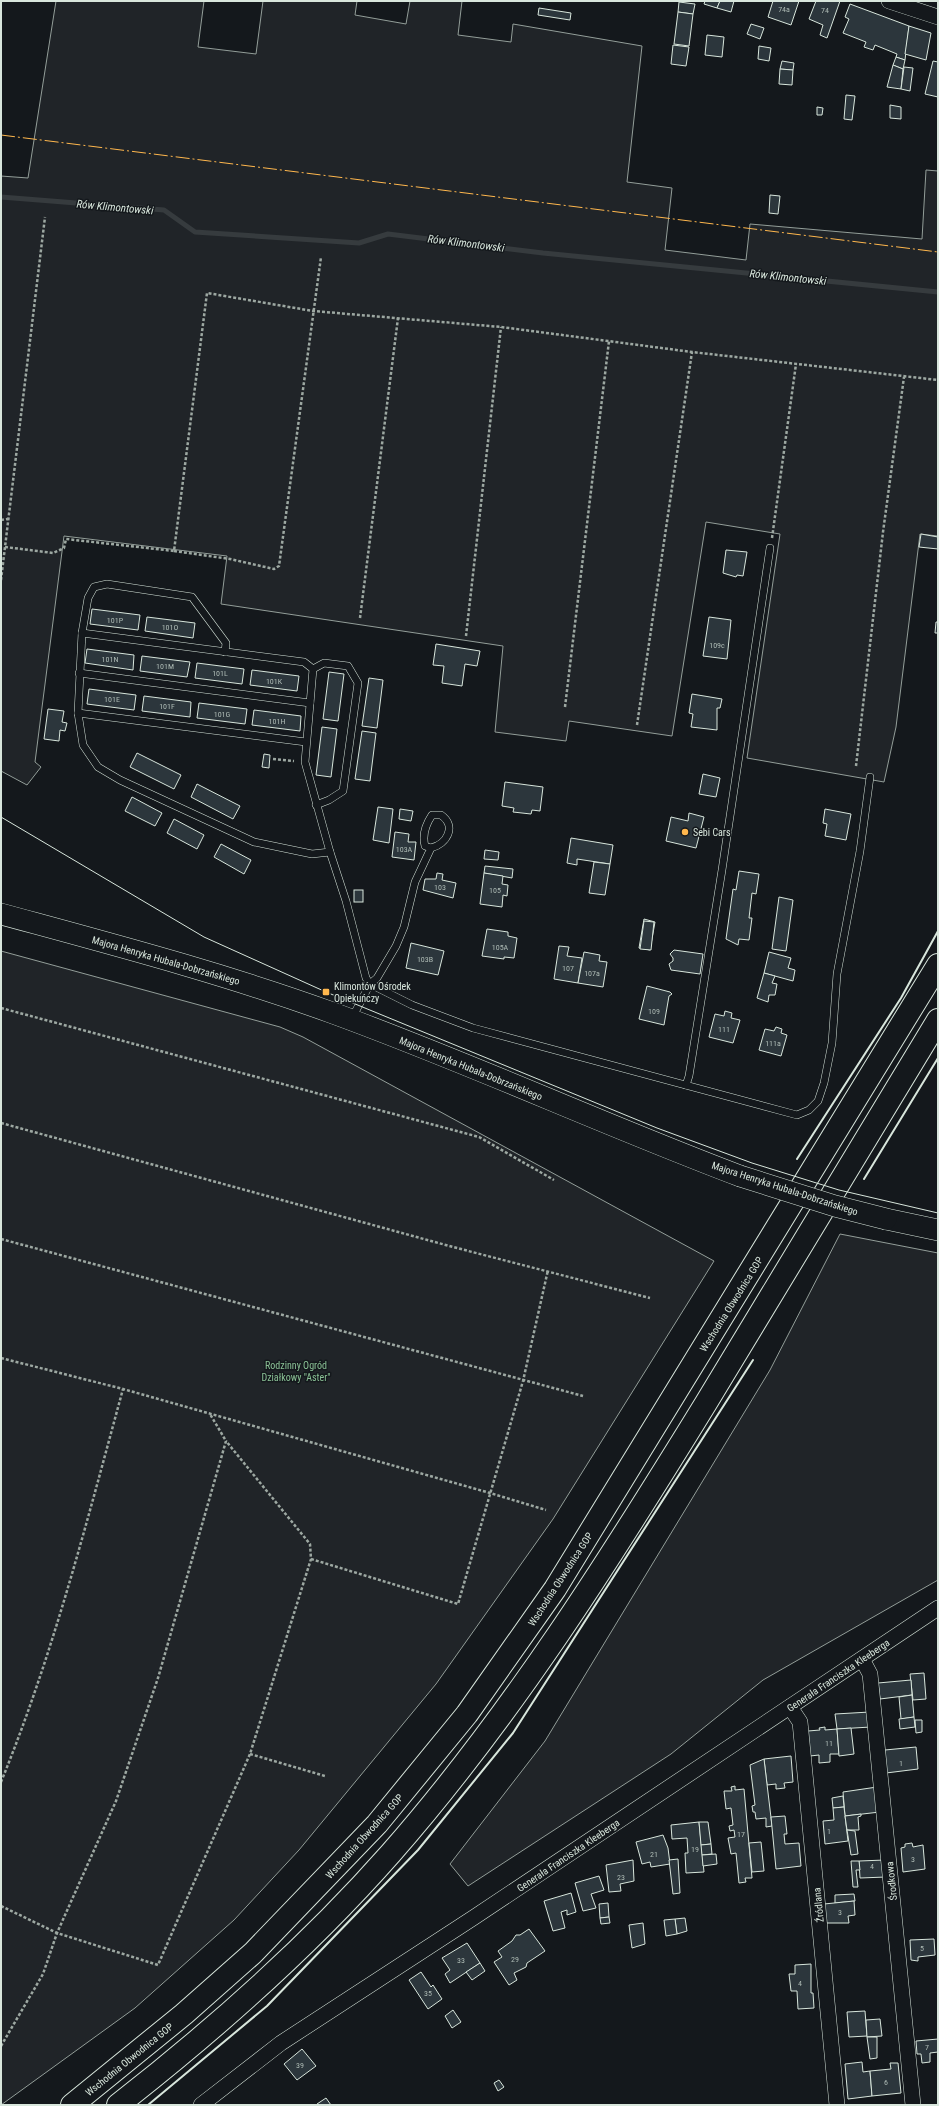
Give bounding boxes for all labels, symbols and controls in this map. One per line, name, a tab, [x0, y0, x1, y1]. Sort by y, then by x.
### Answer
house number: 74a	[778, 5, 790, 14]
house number: 74	[821, 6, 829, 15]
water label: Rów Klimontowski	[76, 198, 155, 217]
water label: Rów Klimontowski	[427, 232, 506, 255]
water label: Rów Klimontowski	[749, 267, 828, 288]
house number: 101P	[107, 616, 124, 625]
house number: 101O	[162, 623, 179, 632]
house number: 109c	[709, 641, 725, 650]
house number: 101N	[102, 655, 118, 664]
house number: 101M	[156, 662, 174, 671]
house number: 101L	[212, 669, 228, 678]
house number: 101K	[266, 677, 283, 686]
house number: 101E	[104, 695, 120, 704]
house number: 101F	[159, 702, 175, 711]
house number: 101G	[214, 710, 231, 719]
house number: 101H	[269, 717, 285, 726]
marker: Sebi Cars	[680, 827, 690, 837]
place label: Sebi Cars	[693, 827, 731, 838]
house number: 103A	[396, 845, 413, 854]
house number: 103	[434, 883, 446, 892]
house number: 105	[489, 886, 501, 895]
street label: Majora Henryka Hubala-Dobrzańskiego	[91, 934, 241, 987]
house number: 105A	[492, 943, 509, 952]
house number: 103B	[417, 955, 433, 964]
house number: 107	[562, 964, 574, 973]
house number: 107a	[584, 969, 600, 978]
place label: Klimontów Ośrodek Opiekuńczy	[334, 981, 411, 1004]
marker: Klimontów Ośrodek Opiekuńczy	[321, 987, 331, 997]
house number: 109	[648, 1007, 660, 1016]
house number: 111	[718, 1025, 730, 1034]
street label: Majora Henryka Hubala-Dobrzańskiego	[398, 1035, 544, 1102]
house number: 111a	[765, 1039, 781, 1048]
street label: Majora Henryka Hubala-Dobrzańskiego	[710, 1160, 859, 1217]
street label: Wschodnia Obwodnica GOP	[698, 1255, 765, 1354]
park label: Rodzinny Ogród Działkowy "Aster"	[261, 1360, 331, 1383]
street label: Wschodnia Obwodnica GOP	[526, 1530, 595, 1628]
street label: Generała Franciszka Kleeberga	[785, 1637, 892, 1714]
house number: 11	[825, 1739, 833, 1748]
house number: 1	[899, 1759, 903, 1768]
street label: Wschodnia Obwodnica GOP	[324, 1792, 405, 1881]
street label: Generała Franciszka Kleeberga	[515, 1817, 622, 1894]
house number: 1	[827, 1827, 831, 1836]
house number: 17	[737, 1830, 745, 1839]
house number: 19	[691, 1845, 699, 1854]
house number: 21	[650, 1850, 658, 1859]
house number: 3	[911, 1855, 915, 1864]
street label: Środkowa	[883, 1861, 899, 1901]
house number: 4	[870, 1862, 874, 1871]
house number: 23	[617, 1873, 625, 1882]
street label: Źródlana	[810, 1887, 826, 1923]
house number: 3	[838, 1908, 842, 1917]
house number: 5	[920, 1944, 924, 1953]
house number: 29	[511, 1955, 519, 1964]
house number: 33	[457, 1956, 465, 1965]
house number: 4	[798, 1979, 802, 1988]
house number: 35	[424, 1989, 432, 1998]
street label: Wschodnia Obwodnica GOP	[83, 2020, 176, 2098]
house number: 7	[925, 2043, 929, 2052]
house number: 39	[296, 2061, 304, 2070]
house number: 6	[884, 2078, 888, 2087]

